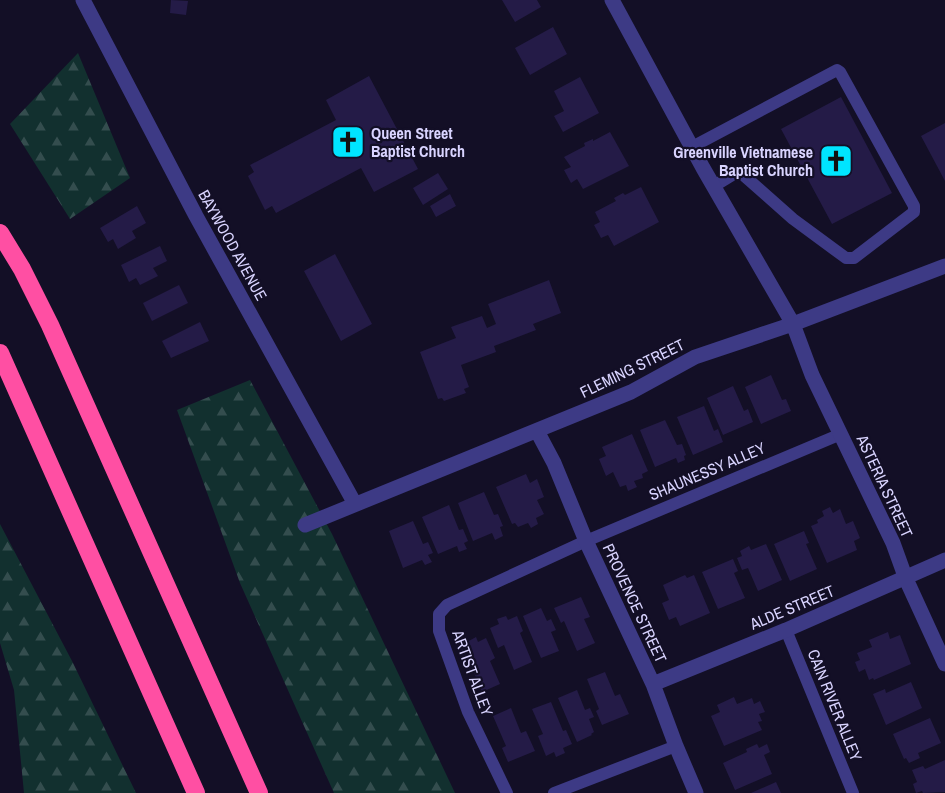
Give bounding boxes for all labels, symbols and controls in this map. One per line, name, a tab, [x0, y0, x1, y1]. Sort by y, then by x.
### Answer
place label: Queen Street Baptist Church	[371, 122, 465, 162]
church icon: Queen Street Baptist Church	[330, 124, 366, 160]
place label: Greenville Vietnamese Baptist Church	[673, 141, 813, 181]
church icon: Greenville Vietnamese Baptist Church	[818, 143, 854, 179]
street label: BAYWOOD AVENUE	[193, 186, 273, 304]
street label: FLEMING STREET	[576, 333, 688, 403]
street label: ASTERIA STREET	[851, 430, 918, 541]
street label: SHAUNESSY ALLEY	[645, 436, 769, 505]
street label: PROVENCE STREET	[598, 540, 672, 666]
street label: ALDE STREET	[746, 579, 838, 635]
street label: ARTIST ALLEY	[447, 626, 499, 719]
street label: CAIN RIVER ALLEY	[803, 646, 868, 764]

